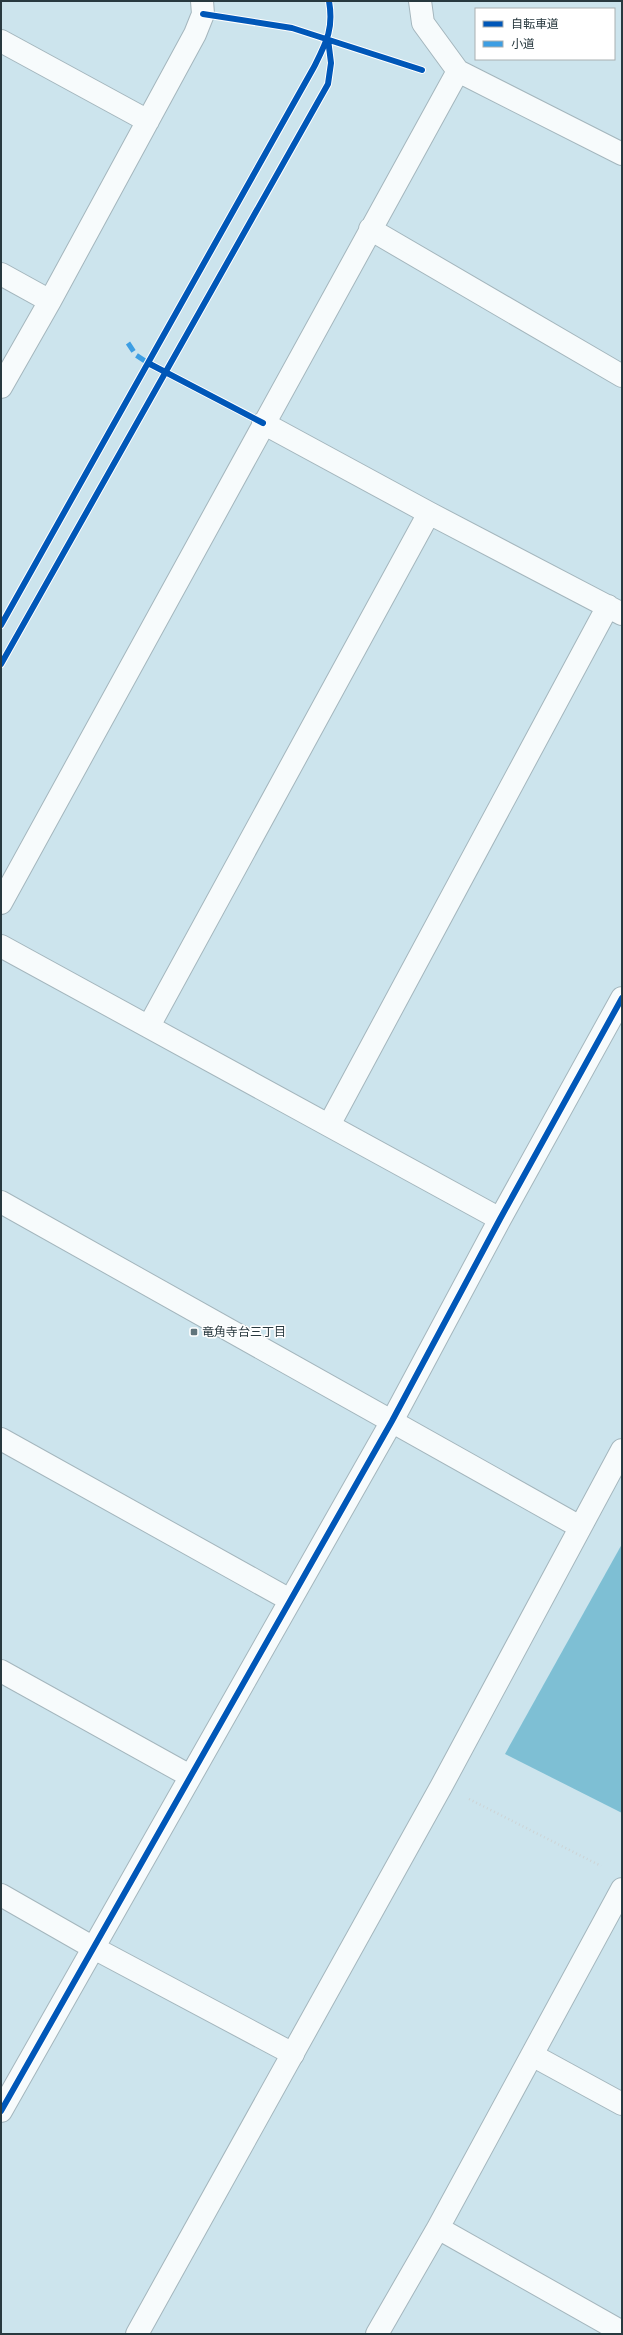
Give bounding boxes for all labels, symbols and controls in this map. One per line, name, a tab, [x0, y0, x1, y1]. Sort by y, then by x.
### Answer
legend	[475, 8, 615, 60]
text: 自転車道	[511, 17, 559, 31]
text: 小道	[511, 37, 535, 51]
place label: 竜角寺台三丁目	[202, 1325, 286, 1339]
marker: 竜角寺台三丁目	[189, 1327, 199, 1337]

